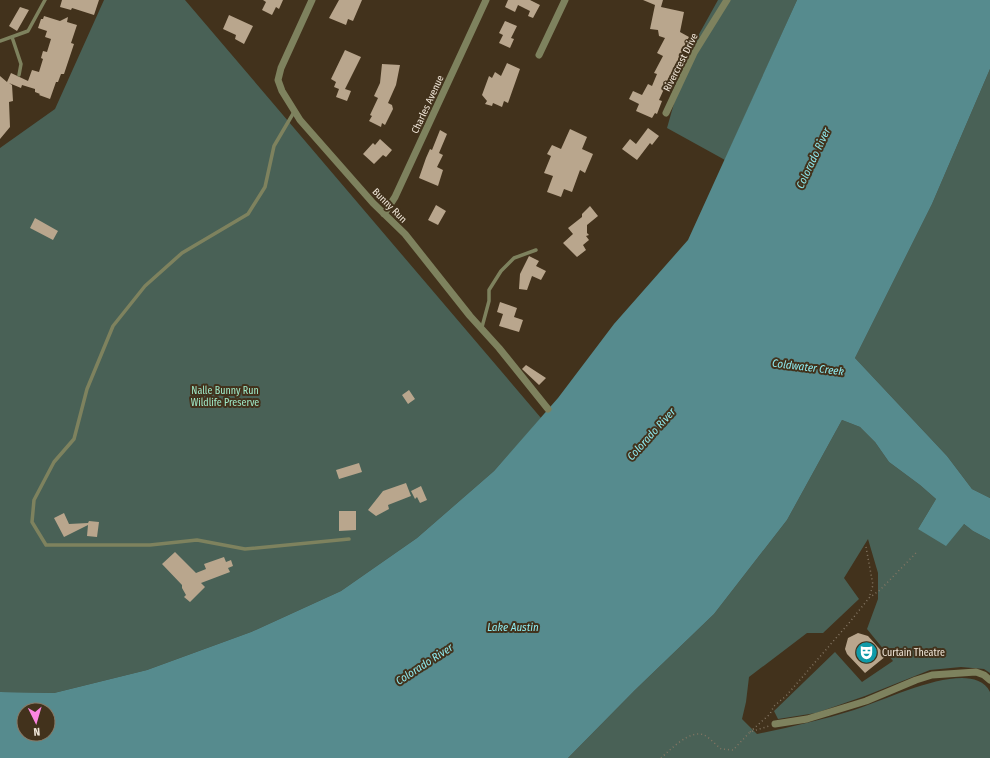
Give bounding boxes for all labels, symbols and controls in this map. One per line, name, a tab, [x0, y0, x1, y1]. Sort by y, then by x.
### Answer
street label: Rivercrest Drive	[661, 31, 701, 94]
street label: Charles Avenue	[409, 73, 447, 135]
water label: Colorado River	[794, 125, 834, 191]
street label: Bunny Run	[370, 186, 409, 225]
water label: Coldwater Creek	[771, 357, 845, 378]
park label: Nalle Bunny Run Wildlife Preserve	[191, 385, 259, 409]
water label: Colorado River	[625, 405, 679, 463]
water label: Lake Austin	[487, 621, 539, 634]
theatre icon: Curtain Theatre	[853, 639, 879, 665]
water label: Colorado River	[393, 640, 456, 688]
place label: Curtain Theatre	[882, 647, 945, 659]
north arrow	[16, 702, 56, 742]
text: N	[33, 725, 41, 738]

